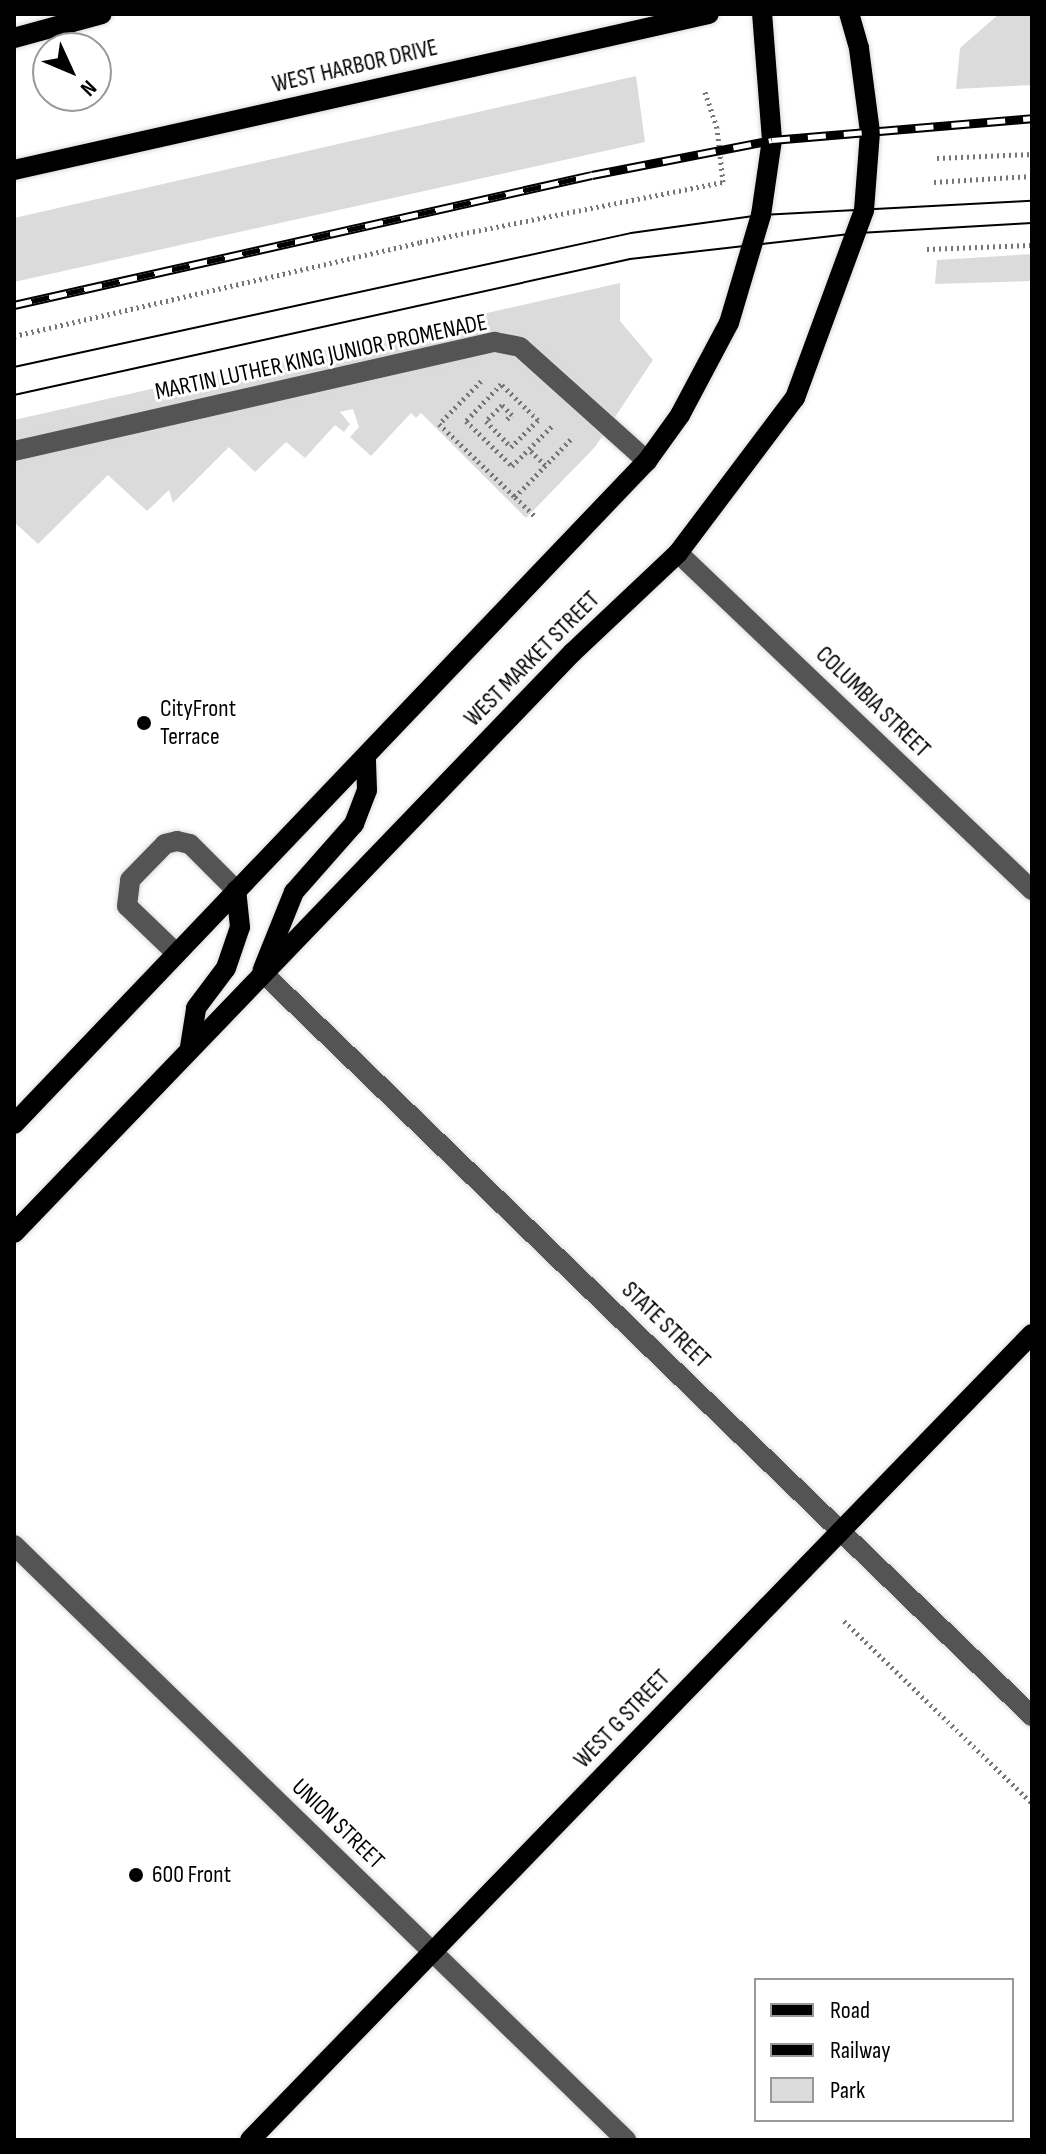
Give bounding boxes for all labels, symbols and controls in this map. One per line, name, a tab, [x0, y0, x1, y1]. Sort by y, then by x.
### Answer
north arrow	[32, 32, 112, 112]
street label: WEST HARBOR DRIVE	[270, 33, 440, 99]
text: N	[74, 74, 102, 101]
street label: MARTIN LUTHER KING JUNIOR PROMENADE	[152, 308, 490, 406]
street label: WEST MARKET STREET	[458, 585, 606, 733]
street label: COLUMBIA STREET	[810, 640, 936, 764]
place label: CityFront Terrace	[160, 695, 236, 751]
marker: CityFront Terrace	[135, 714, 153, 732]
street label: STATE STREET	[616, 1276, 716, 1374]
street label: WEST G STREET	[568, 1664, 676, 1774]
street label: UNION STREET	[286, 1773, 390, 1875]
place label: 600 Front	[152, 1861, 231, 1889]
marker: 600 Front	[127, 1866, 145, 1884]
legend	[754, 1978, 1014, 2122]
text: Road	[830, 1996, 870, 2025]
text: Railway	[830, 2036, 890, 2065]
text: Park	[830, 2076, 865, 2105]

